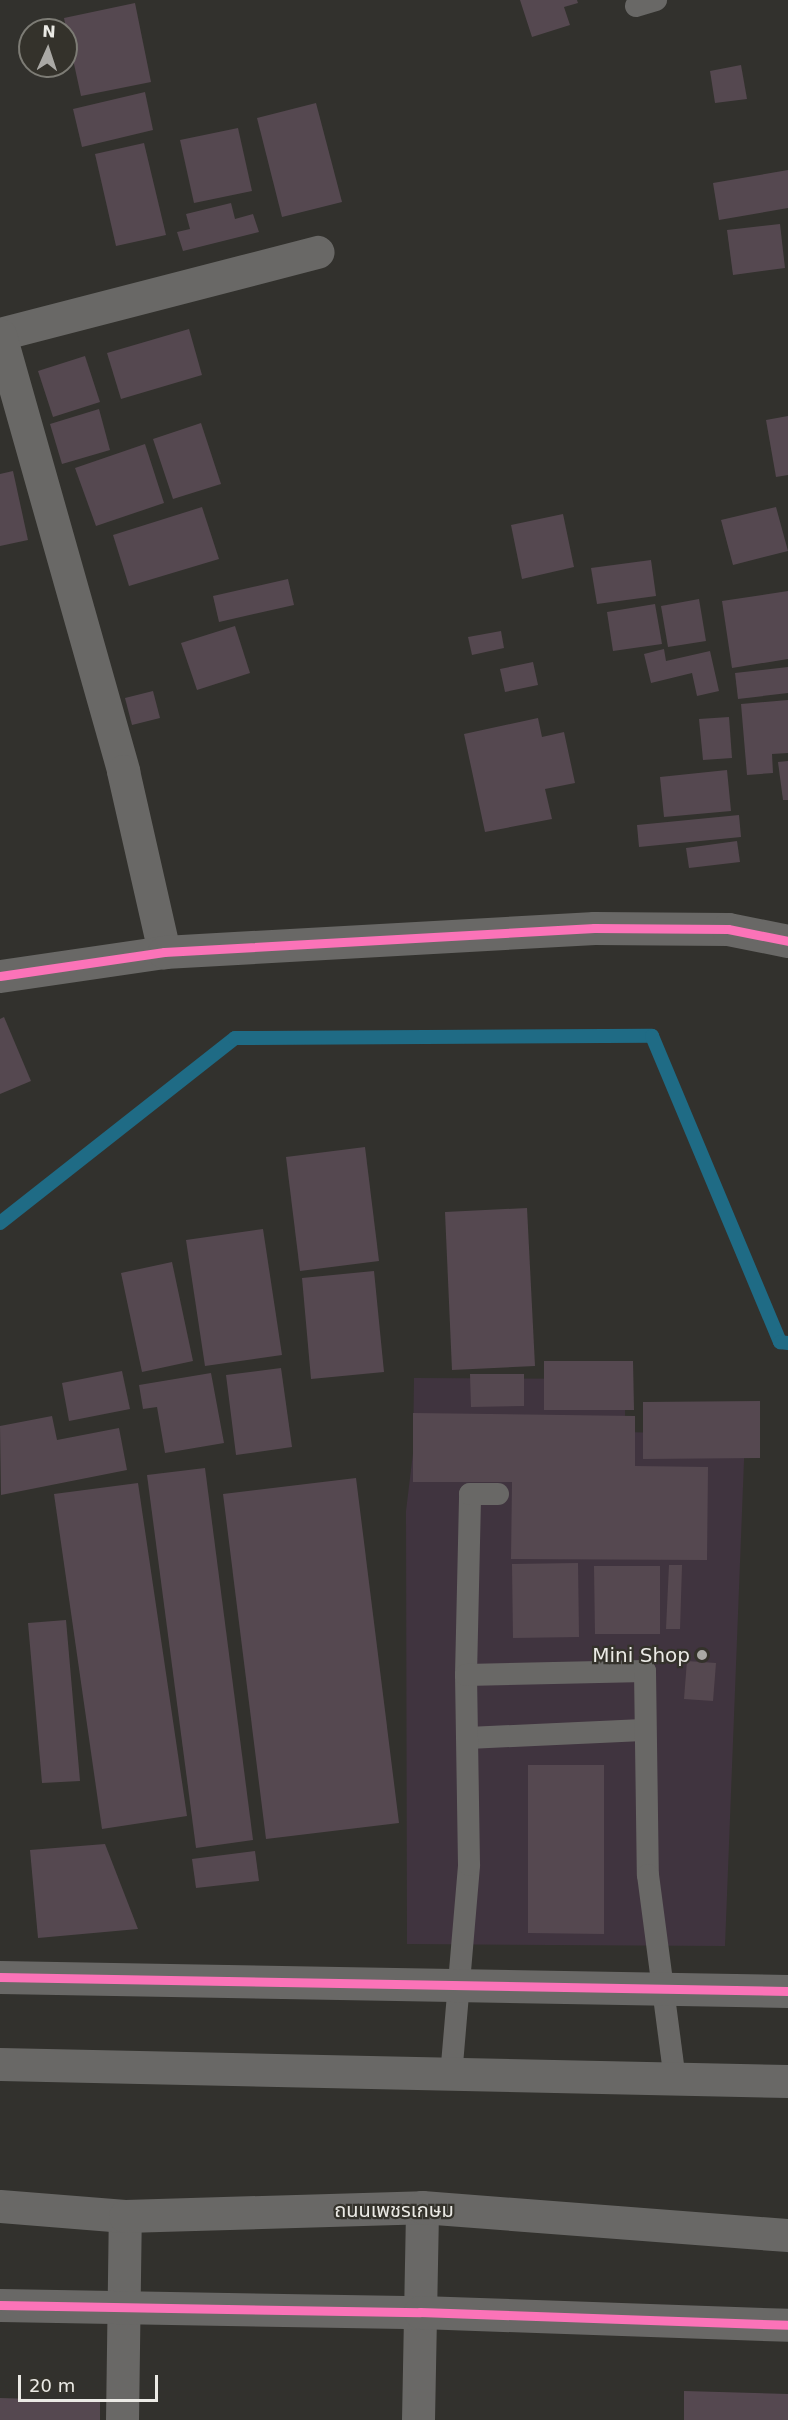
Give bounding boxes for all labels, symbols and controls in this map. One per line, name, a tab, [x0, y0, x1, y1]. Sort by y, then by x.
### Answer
north arrow	[18, 18, 78, 78]
text: N	[42, 22, 56, 41]
place label: Mini Shop	[592, 1643, 690, 1667]
marker: Mini Shop	[695, 1648, 709, 1662]
street label: ถนนเพชรเกษม	[334, 2198, 454, 2222]
scale bar	[21, 2363, 160, 2401]
text: 20 m	[29, 2375, 75, 2396]

